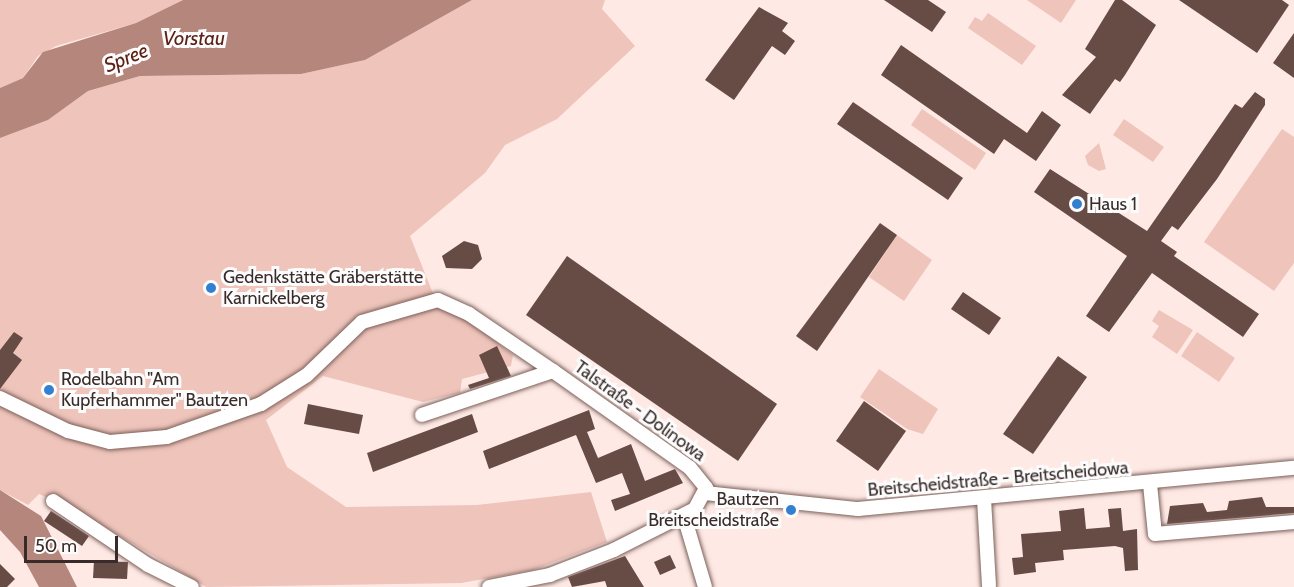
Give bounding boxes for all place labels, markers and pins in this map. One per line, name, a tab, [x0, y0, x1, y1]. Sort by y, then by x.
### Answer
place label: Haus 1	[1089, 193, 1137, 215]
marker: Haus 1	[1070, 197, 1084, 211]
place label: Gedenkstätte Gräberstätte Karnickelberg	[223, 267, 423, 310]
marker: Gedenkstätte Gräberstätte Karnickelberg	[204, 281, 218, 295]
place label: Rodelbahn "Am Kupferhammer" Bautzen	[61, 369, 248, 412]
marker: Rodelbahn "Am Kupferhammer" Bautzen	[42, 383, 56, 397]
place label: Bautzen Breitscheidstraße	[648, 489, 779, 532]
marker: Bautzen Breitscheidstraße	[784, 503, 798, 517]

